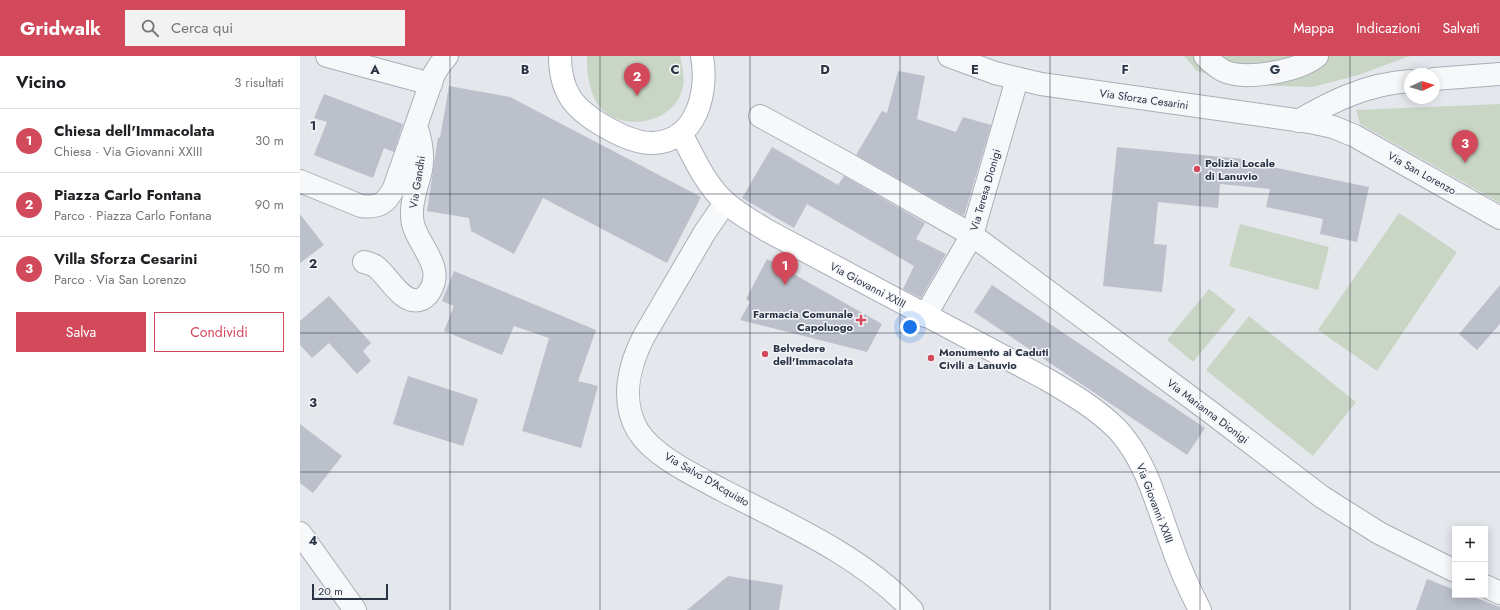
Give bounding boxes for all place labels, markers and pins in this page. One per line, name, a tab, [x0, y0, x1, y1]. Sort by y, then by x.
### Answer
pin: 2	[624, 63, 650, 96]
pin: 3	[1452, 130, 1478, 163]
place label: Polizia Locale di Lanuvio	[1205, 155, 1275, 184]
marker: Polizia Locale di Lanuvio	[1192, 164, 1202, 174]
pin: 1	[772, 252, 798, 285]
place label: Farmacia Comunale Capoluogo	[753, 306, 854, 335]
marker: Farmacia Comunale Capoluogo	[856, 315, 866, 325]
place label: Belvedere dell'Immacolata	[773, 340, 853, 369]
place label: Monumento ai Caduti Civili a Lanuvio	[939, 344, 1048, 373]
marker: Belvedere dell'Immacolata	[760, 349, 770, 359]
marker: Monumento ai Caduti Civili a Lanuvio	[926, 353, 936, 363]

